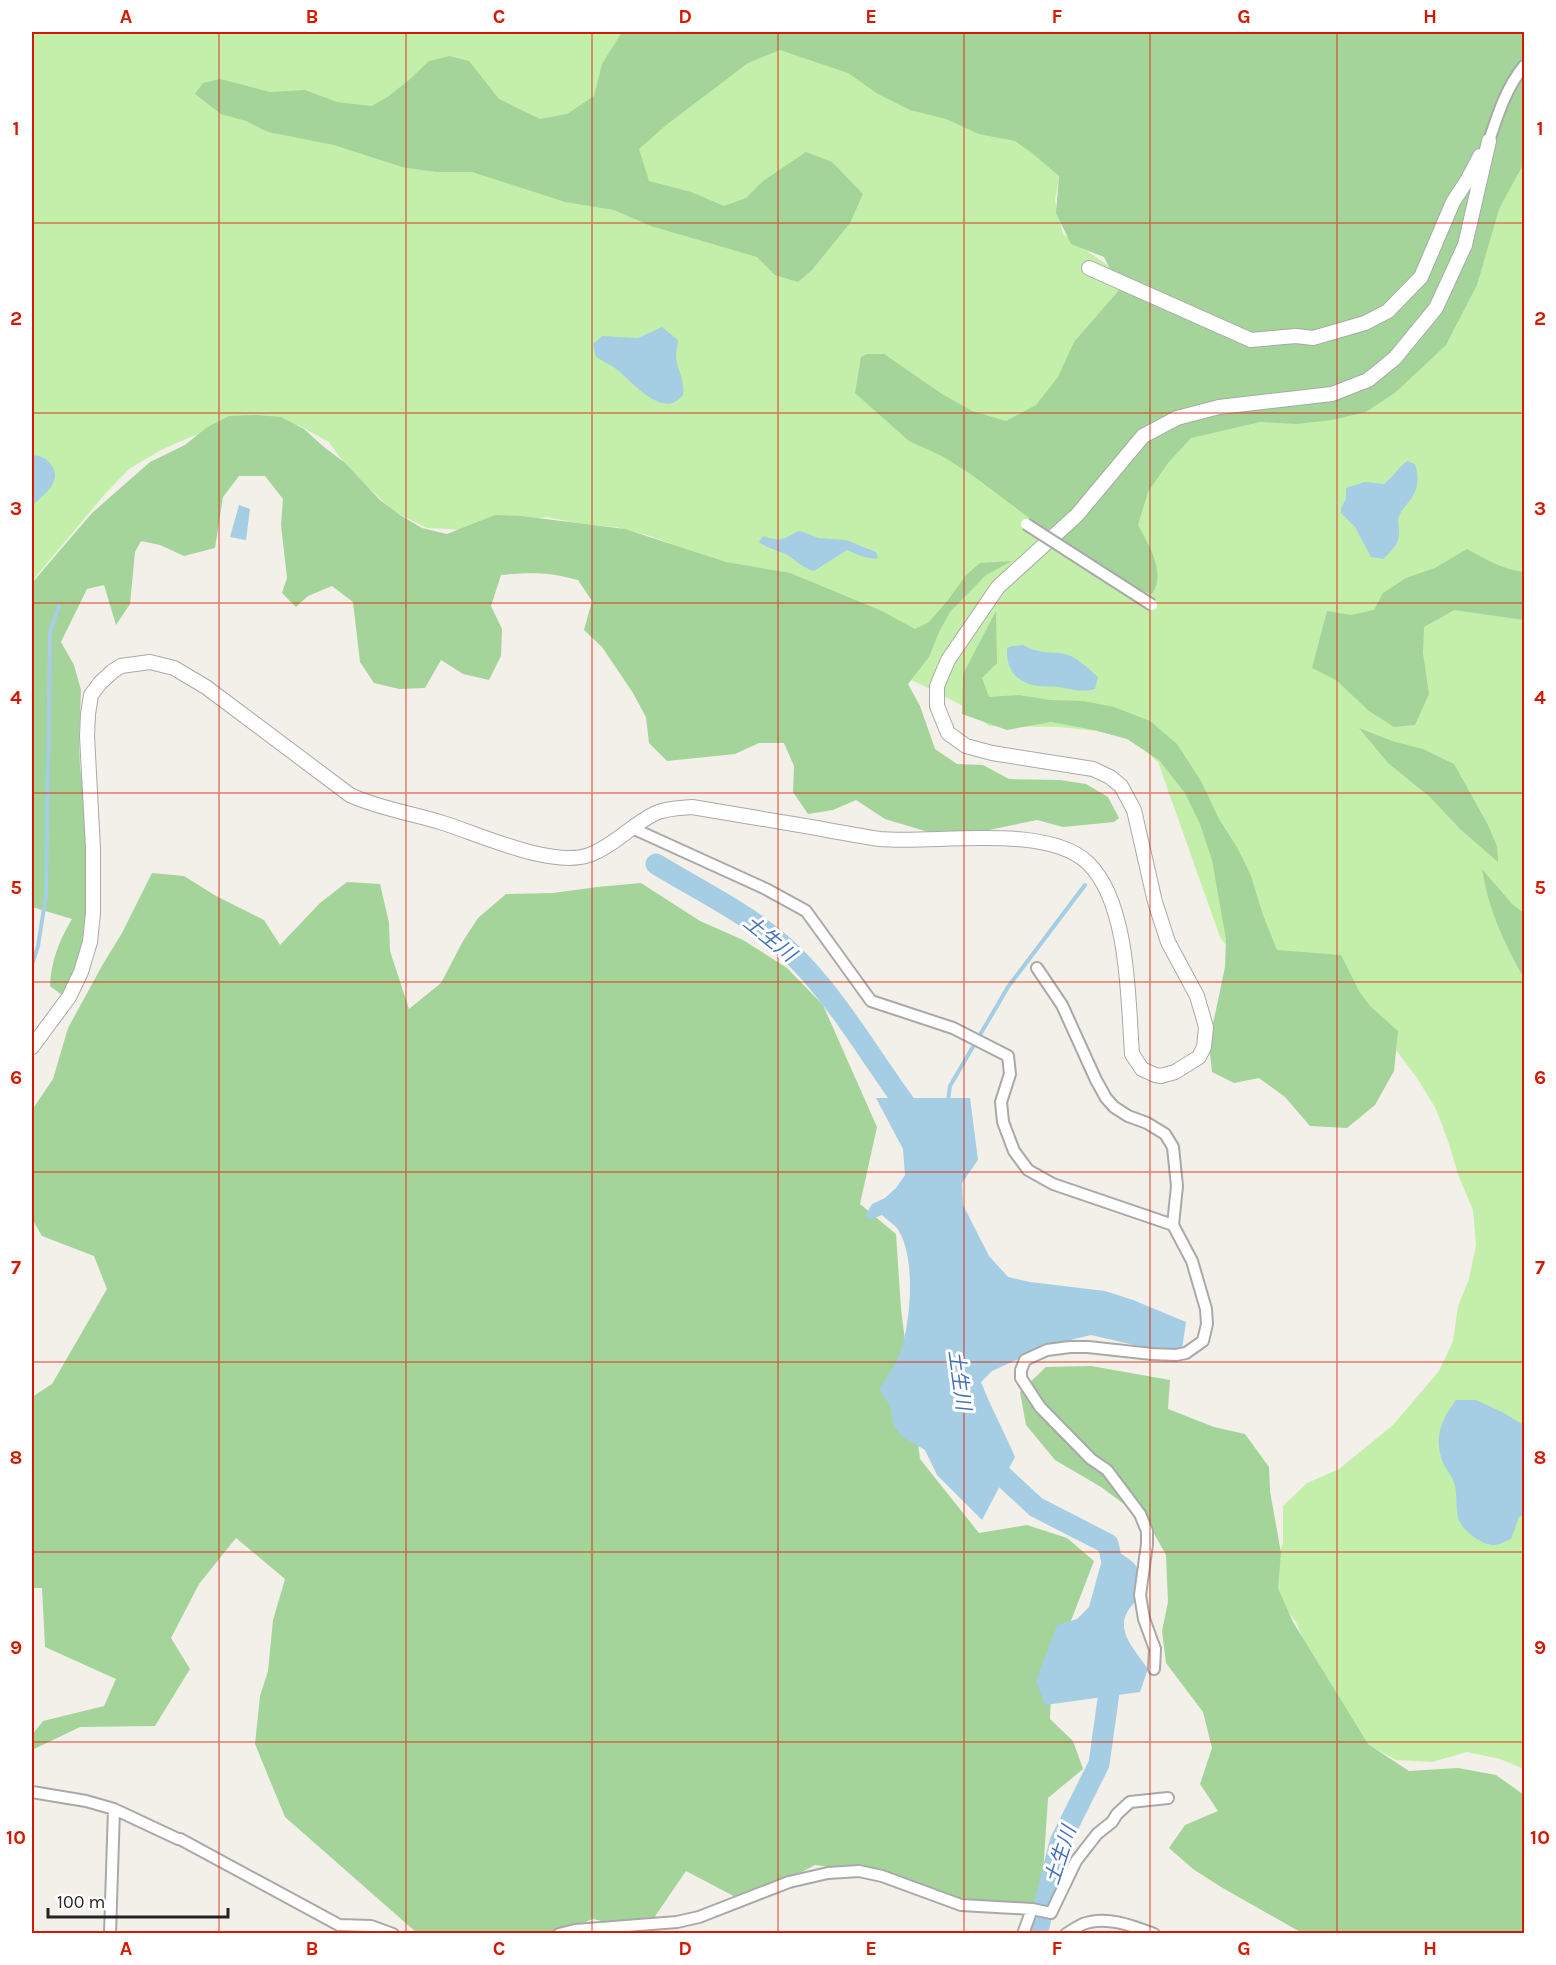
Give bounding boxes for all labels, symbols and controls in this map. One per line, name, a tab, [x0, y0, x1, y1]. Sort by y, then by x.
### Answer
text: A	[120, 5, 133, 28]
text: B	[306, 5, 318, 28]
text: C	[493, 5, 505, 28]
text: D	[678, 5, 692, 28]
text: E	[865, 5, 877, 28]
text: F	[1052, 5, 1063, 28]
text: G	[1237, 5, 1251, 28]
text: H	[1423, 5, 1437, 28]
text: 1	[12, 117, 20, 140]
text: 1	[1536, 117, 1544, 140]
text: 2	[10, 307, 22, 330]
text: 2	[1534, 307, 1546, 330]
text: 3	[10, 497, 22, 520]
text: 3	[1534, 497, 1546, 520]
text: 4	[10, 686, 22, 709]
text: 4	[1534, 686, 1546, 709]
text: 5	[10, 876, 22, 899]
text: 5	[1534, 876, 1546, 899]
water label: 土生川	[739, 911, 802, 967]
text: 6	[10, 1066, 22, 1089]
text: 6	[1534, 1066, 1546, 1089]
text: 7	[11, 1256, 21, 1279]
text: 7	[1535, 1256, 1545, 1279]
water label: 土生川	[944, 1349, 975, 1413]
text: 8	[10, 1446, 22, 1469]
text: 8	[1534, 1446, 1546, 1469]
text: 9	[10, 1636, 22, 1659]
text: 9	[1534, 1636, 1546, 1659]
water label: 土生川	[1040, 1821, 1081, 1887]
text: 10	[6, 1826, 26, 1849]
text: 10	[1530, 1826, 1550, 1849]
scale bar	[48, 1881, 228, 1919]
text: 100 m	[57, 1891, 105, 1913]
text: A	[120, 1937, 133, 1960]
text: B	[306, 1937, 318, 1960]
text: C	[493, 1937, 505, 1960]
text: D	[678, 1937, 692, 1960]
text: E	[865, 1937, 877, 1960]
text: F	[1052, 1937, 1063, 1960]
text: G	[1237, 1937, 1251, 1960]
text: H	[1423, 1937, 1437, 1960]

